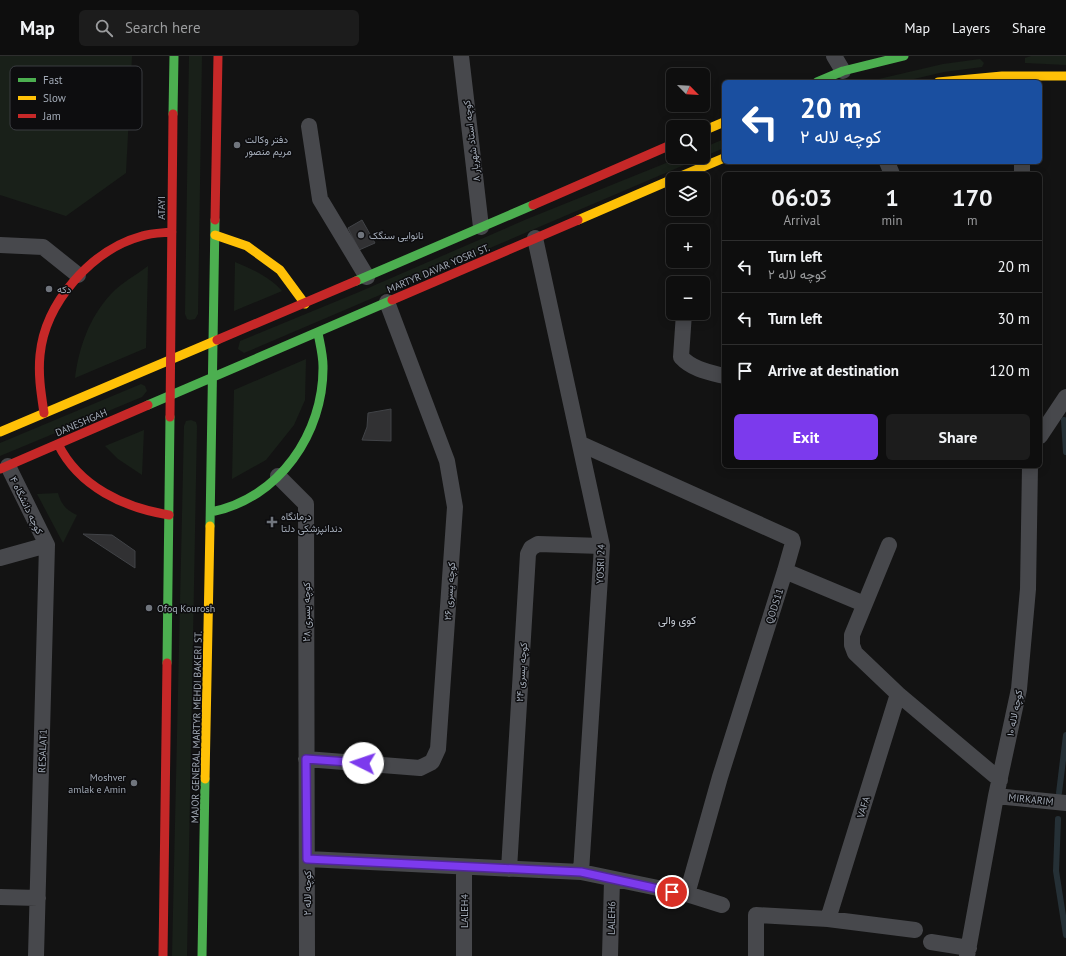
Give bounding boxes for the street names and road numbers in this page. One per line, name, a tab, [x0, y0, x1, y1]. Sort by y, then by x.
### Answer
street label: کوچه استاد شهریار ۸	[460, 99, 484, 182]
street label: ATAYI	[155, 196, 168, 220]
street label: MARTYR DAVAR YOSRI ST.	[385, 241, 492, 296]
street label: DANESHGAH	[53, 406, 109, 439]
street label: کوچه دانشگاه ۴	[6, 474, 46, 537]
street label: YOSRI 24	[593, 543, 608, 584]
street label: کوچه یسری ۲۶	[441, 561, 459, 621]
street label: کوچه یسری ۲۸	[300, 582, 314, 642]
street label: QODS11	[763, 587, 786, 625]
street label: MAJOR GENERAL MARTYR MEHDI BAKERI ST.	[188, 631, 205, 823]
street label: کوچه یسری ۲۴	[513, 641, 531, 702]
street label: کوچه لاله ۱۰	[1004, 688, 1026, 738]
street label: RESALAT1	[35, 729, 50, 773]
street label: MIRKARIM	[1008, 791, 1054, 808]
street label: VAFA	[854, 795, 873, 821]
street label: کوچه لاله ۲	[301, 870, 315, 916]
street label: LALEH4	[458, 894, 471, 928]
street label: LALEH6	[605, 901, 618, 935]

